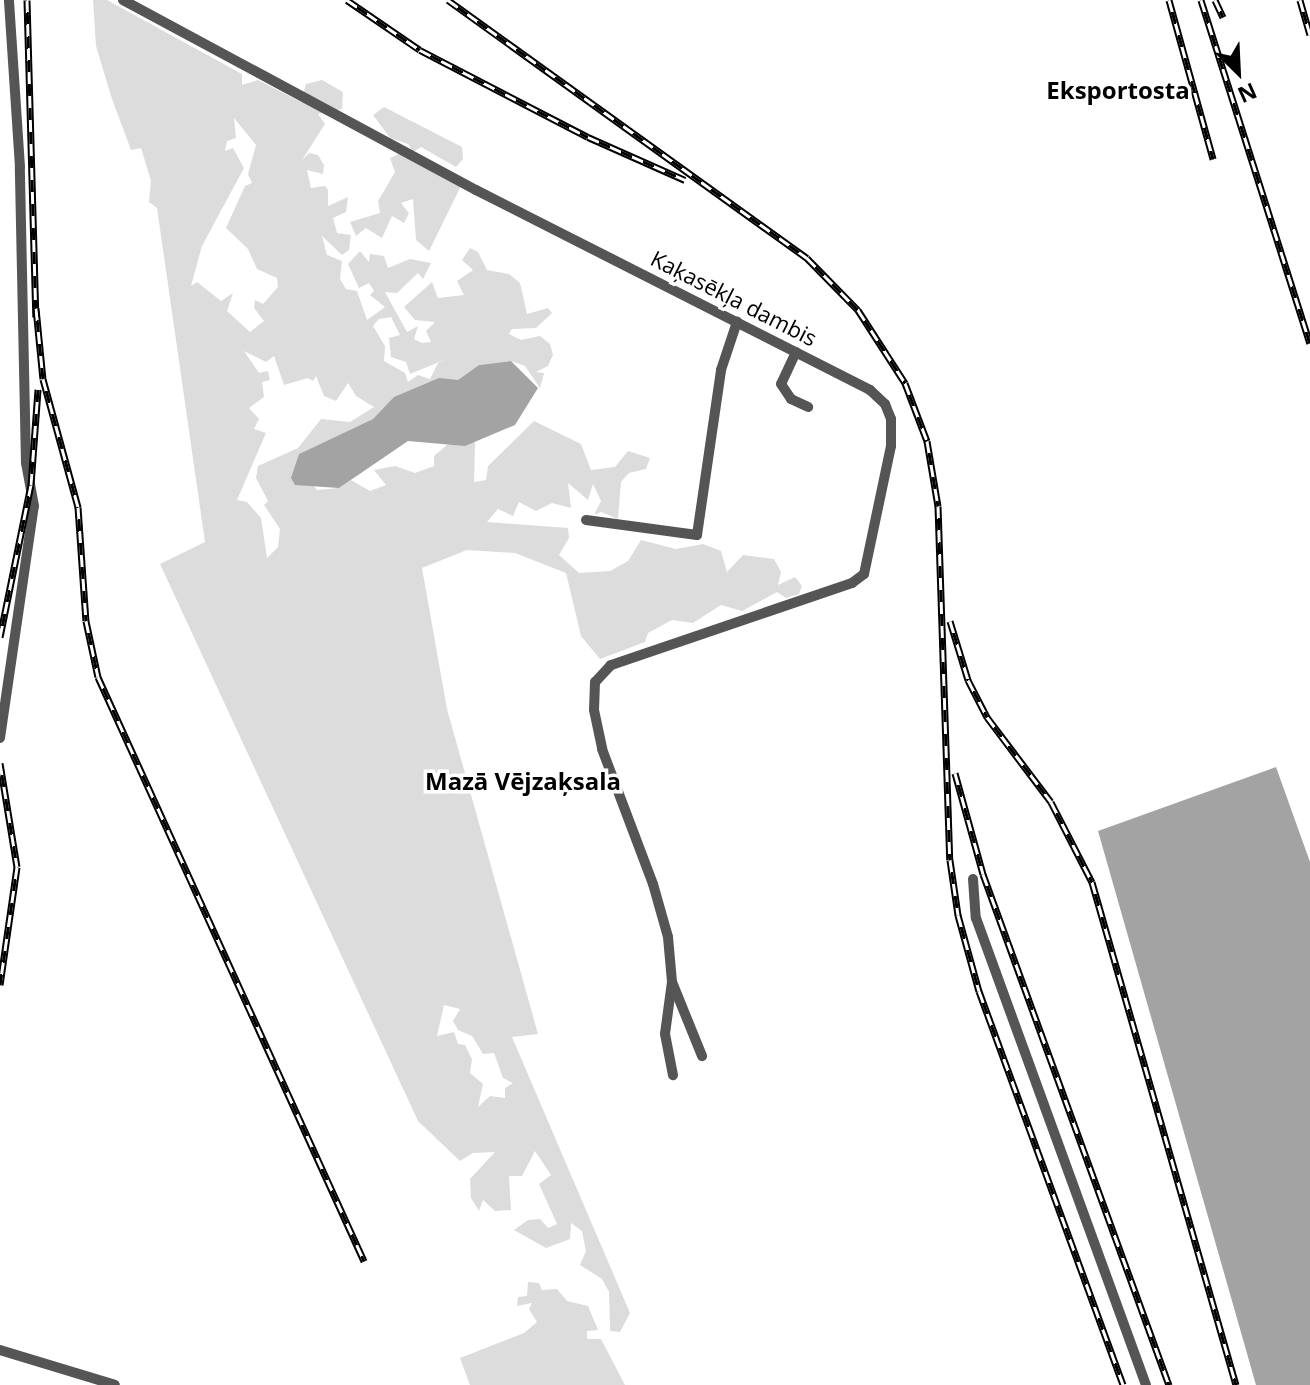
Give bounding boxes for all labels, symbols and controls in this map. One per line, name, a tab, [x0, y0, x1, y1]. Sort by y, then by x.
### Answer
north arrow	[1198, 32, 1278, 112]
district label: Eksportosta	[1046, 76, 1190, 104]
text: N	[1233, 77, 1262, 111]
street label: Kaķasēkļa dambis	[647, 245, 821, 351]
district label: Mazā Vējzaķsala	[425, 767, 621, 795]

